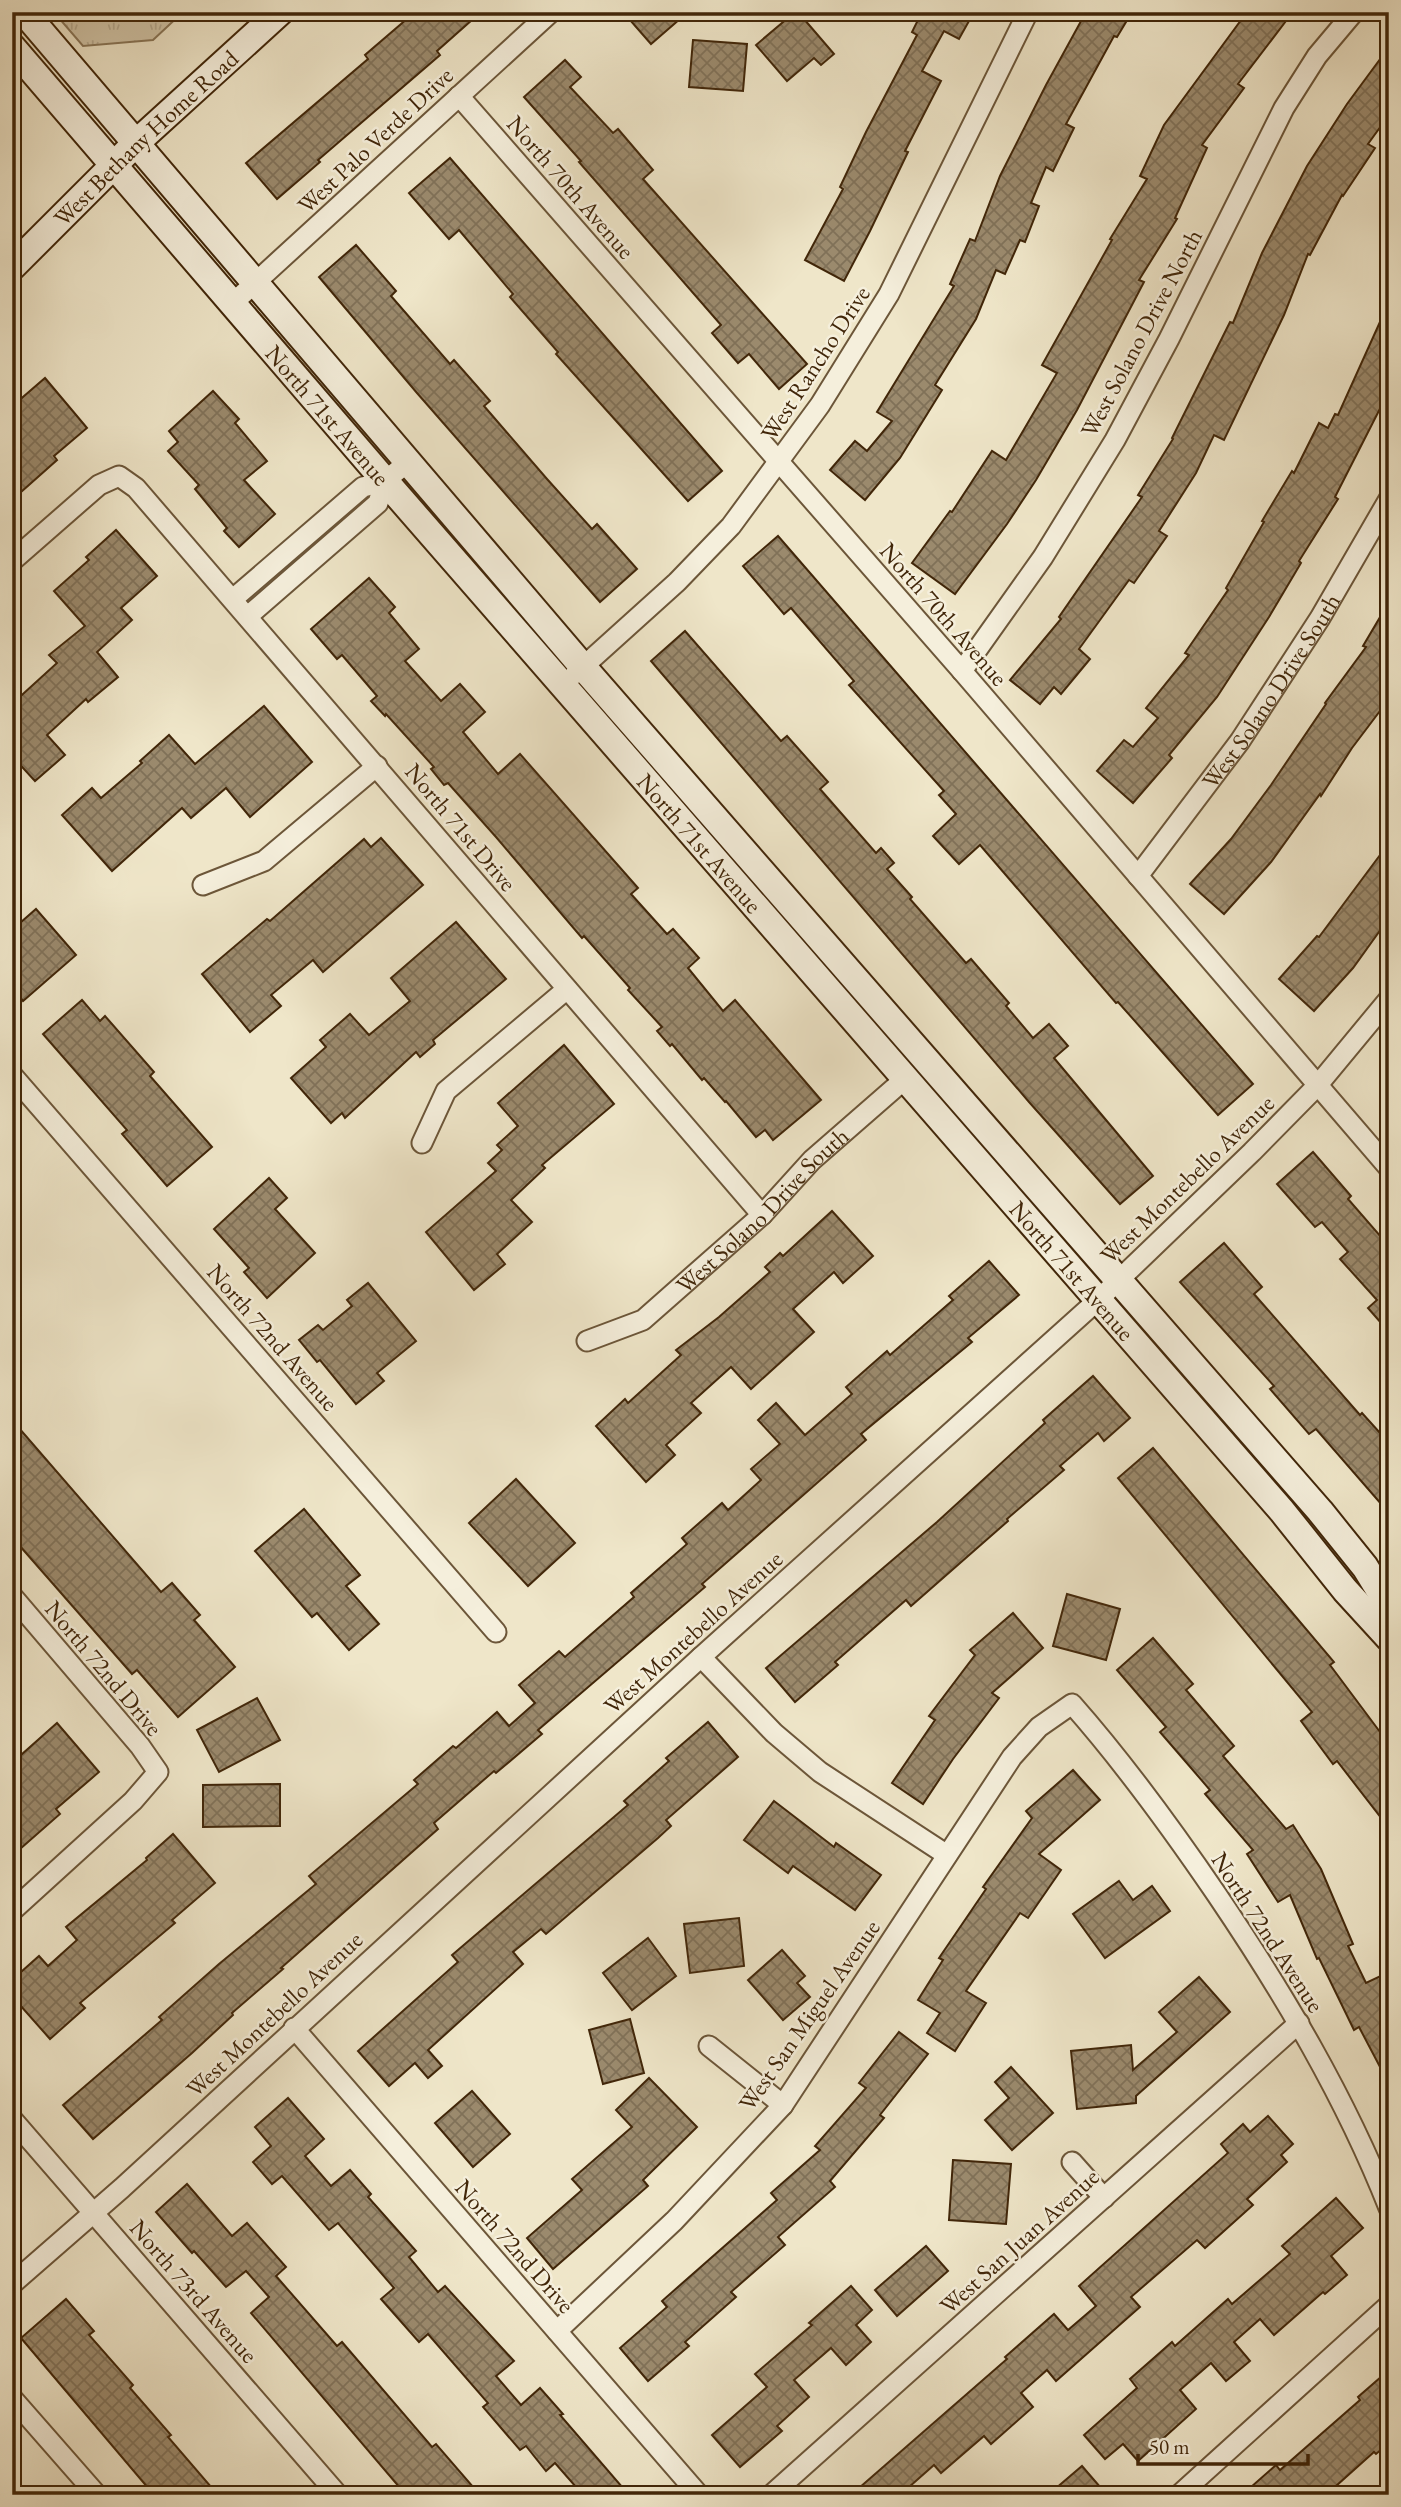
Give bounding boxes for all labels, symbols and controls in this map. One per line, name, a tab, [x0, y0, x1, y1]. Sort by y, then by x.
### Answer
street label: West Bethany Home Road	[46, 42, 245, 233]
street label: West Palo Verde Drive	[291, 60, 459, 220]
street label: North 70th Avenue	[500, 109, 642, 265]
street label: West Solano Drive North	[1073, 224, 1209, 442]
street label: West Rancho Drive	[753, 280, 877, 446]
street label: North 71st Avenue	[259, 338, 397, 492]
street label: North 70th Avenue	[873, 536, 1015, 692]
street label: West Solano Drive South	[1194, 588, 1347, 795]
street label: North 71st Drive	[398, 757, 524, 897]
street label: North 71st Avenue	[631, 766, 769, 919]
street label: West Montebello Avenue	[1093, 1088, 1281, 1270]
street label: West Solano Drive South	[669, 1120, 855, 1300]
street label: North 71st Avenue	[1003, 1194, 1142, 1347]
street label: North 72nd Avenue	[201, 1257, 345, 1417]
street label: West Montebello Avenue	[597, 1543, 789, 1721]
street label: North 72nd Drive	[38, 1594, 170, 1742]
street label: North 72nd Avenue	[1205, 1846, 1331, 2018]
street label: West San Miguel Avenue	[731, 1913, 887, 2117]
street label: West Montebello Avenue	[179, 1924, 369, 2104]
street label: West San Juan Avenue	[933, 2161, 1105, 2321]
street label: North 72nd Drive	[448, 2173, 582, 2319]
street label: North 73rd Avenue	[123, 2213, 265, 2369]
scale bar	[1138, 2423, 1308, 2467]
text: 50 m	[1149, 2433, 1190, 2460]

